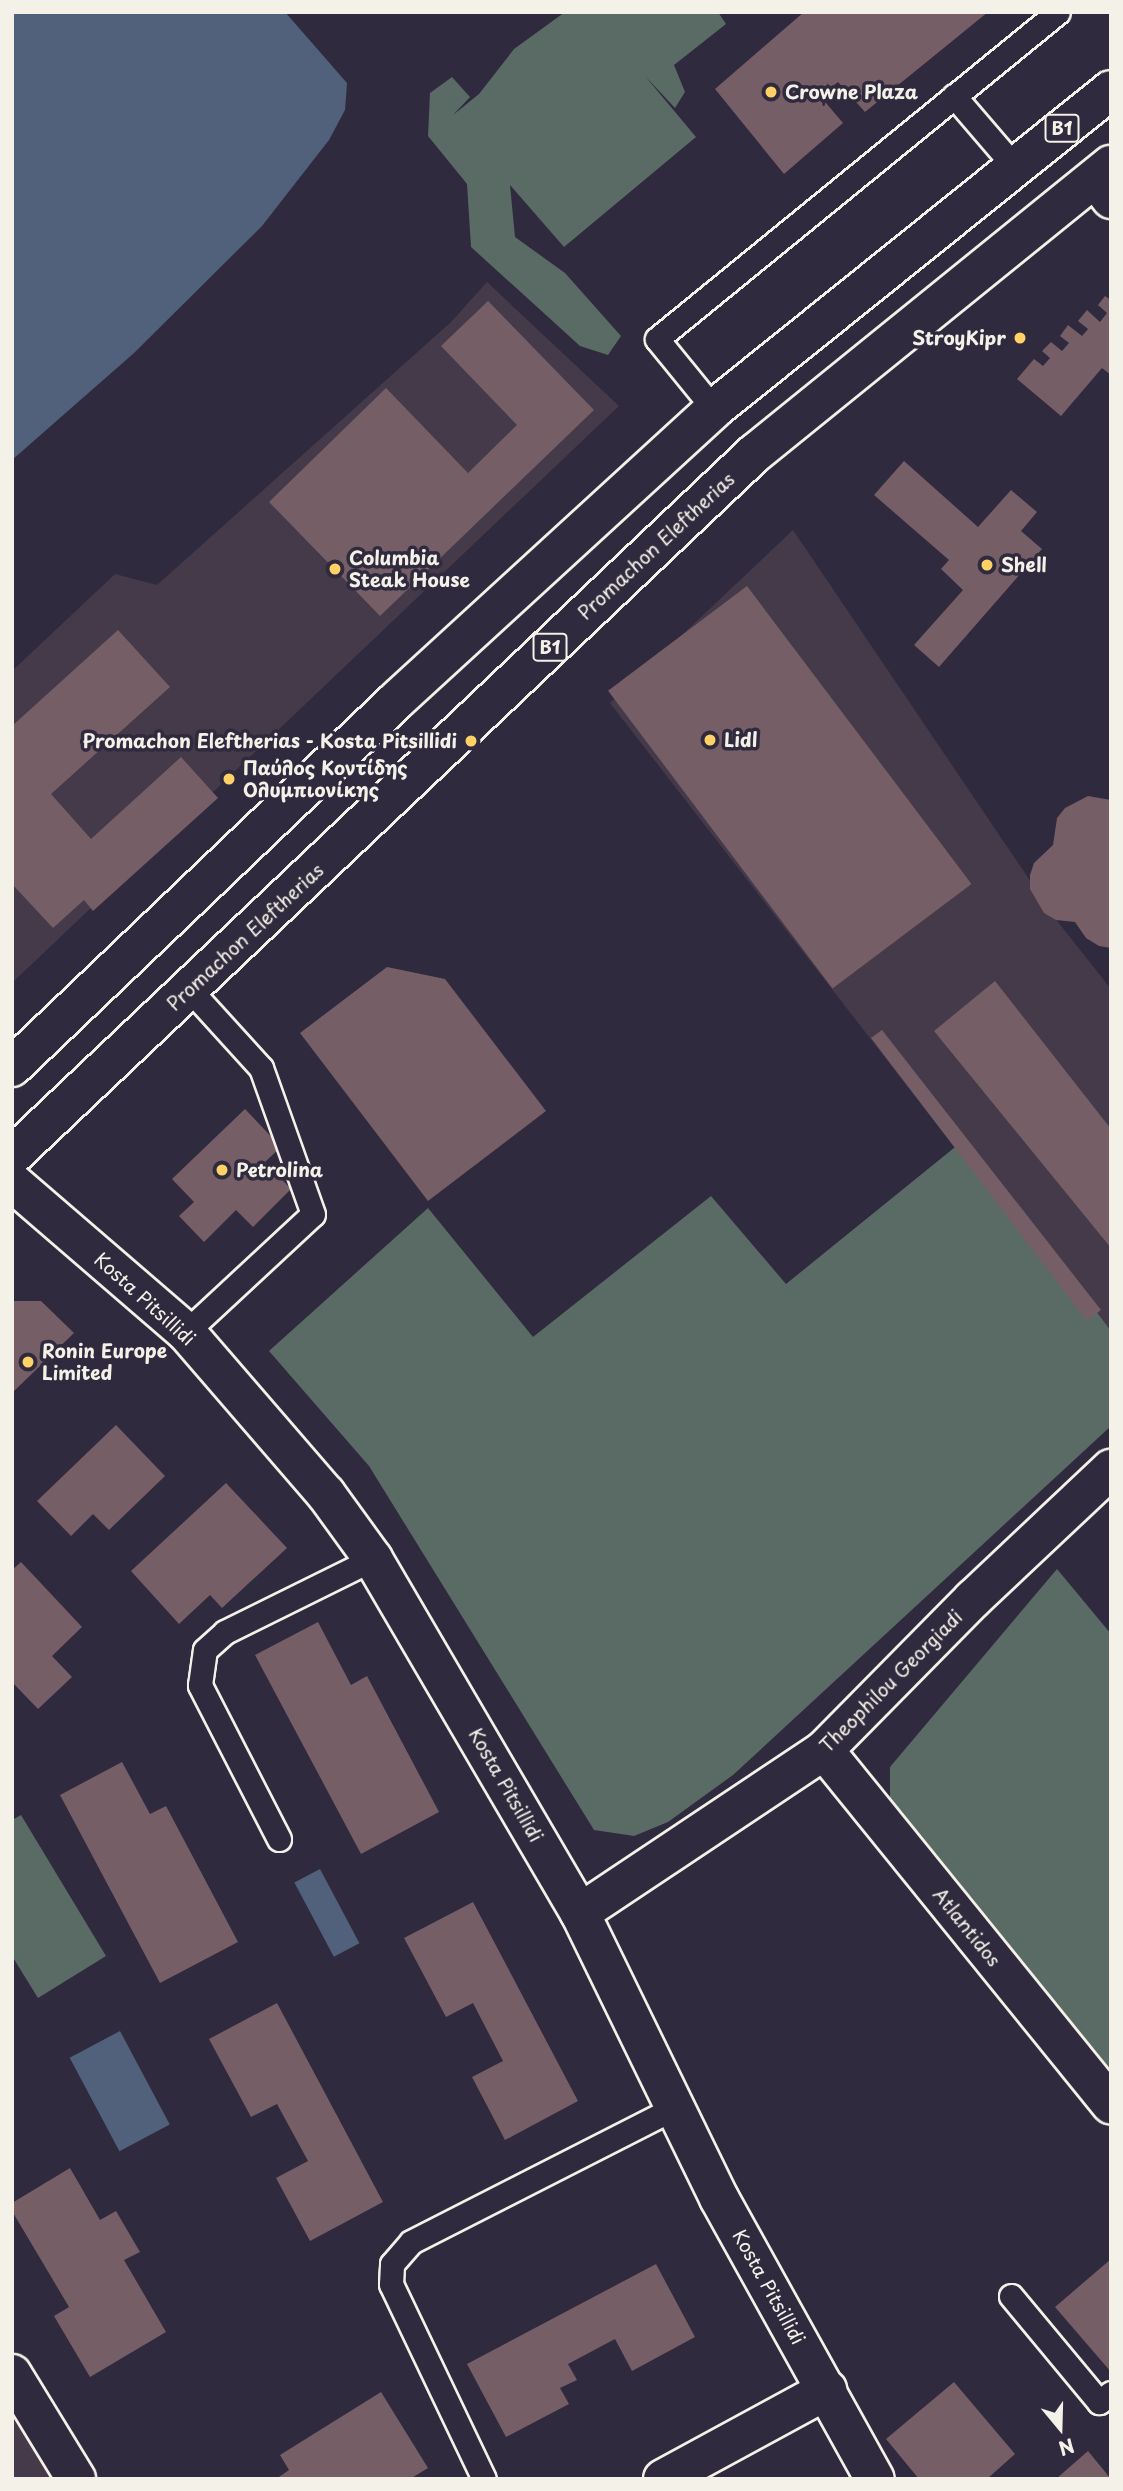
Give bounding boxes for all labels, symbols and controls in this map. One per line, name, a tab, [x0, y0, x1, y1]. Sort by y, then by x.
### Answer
place label: Crowne Plaza	[785, 81, 918, 103]
marker: Crowne Plaza	[763, 84, 779, 100]
road number: B1	[1044, 113, 1080, 142]
place label: StroyKipr	[912, 327, 1006, 349]
marker: StroyKipr	[1012, 330, 1028, 346]
street label: Promachon Eleftherias	[573, 468, 739, 624]
place label: Columbia Steak House	[349, 547, 470, 591]
place label: Shell	[1001, 554, 1047, 576]
marker: Shell	[979, 557, 995, 573]
marker: Columbia Steak House	[327, 561, 343, 577]
road number: B1	[532, 632, 568, 662]
place label: Lidl	[724, 729, 758, 751]
place label: Promachon Eleftherias - Kosta Pitsillidi	[80, 730, 457, 752]
marker: Lidl	[702, 732, 718, 748]
marker: Promachon Eleftherias - Kosta Pitsillidi	[463, 733, 479, 749]
place label: Παύλος Κοντίδης Ολυμπιονίκης	[243, 757, 408, 801]
marker: Παύλος Κοντίδης Ολυμπιονίκης	[221, 771, 237, 787]
street label: Promachon Eleftherias	[162, 859, 328, 1015]
place label: Petrolina	[236, 1159, 323, 1181]
marker: Petrolina	[214, 1162, 230, 1178]
street label: Kosta Pitsillidi	[90, 1248, 200, 1350]
place label: Ronin Europe Limited	[42, 1340, 168, 1384]
marker: Ronin Europe Limited	[20, 1354, 36, 1370]
street label: Theophilou Georgiadi	[814, 1604, 968, 1758]
street label: Kosta Pitsillidi	[464, 1724, 548, 1846]
street label: Atlantidos	[928, 1883, 1006, 1971]
street label: Kosta Pitsillidi	[728, 2226, 810, 2348]
north arrow	[1025, 2393, 1095, 2463]
text: N	[1055, 2432, 1079, 2464]

